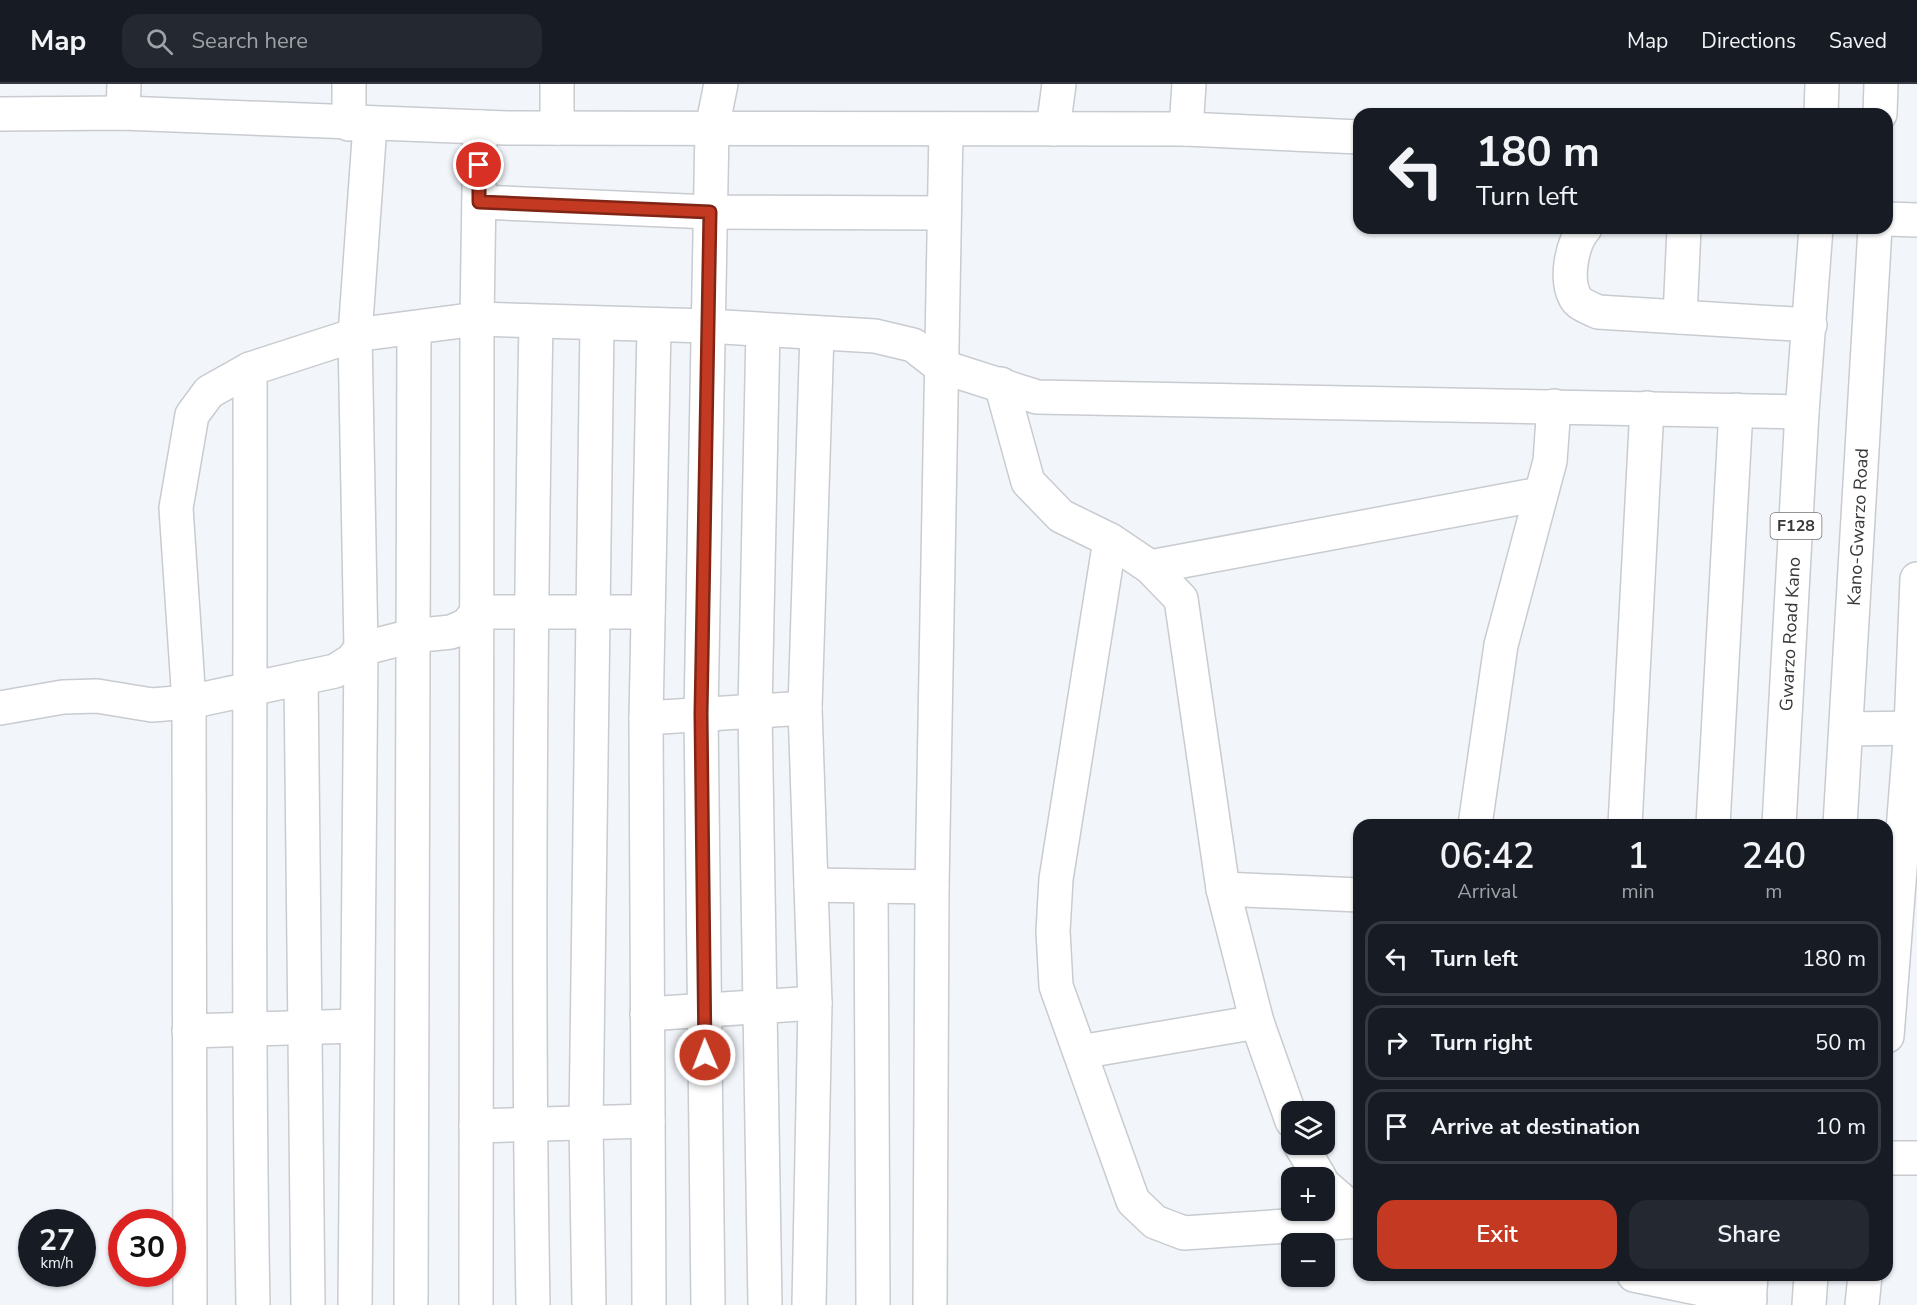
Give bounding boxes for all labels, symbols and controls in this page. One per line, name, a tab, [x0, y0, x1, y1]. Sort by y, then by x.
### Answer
search box	[122, 14, 542, 68]
text: Map	[30, 22, 86, 60]
icon: search	[143, 25, 176, 58]
text: Search here	[191, 26, 308, 56]
text: Map	[1627, 27, 1668, 55]
text: Directions	[1701, 27, 1796, 55]
text: Saved	[1829, 27, 1887, 55]
text: 180 m	[1476, 124, 1600, 181]
icon: left	[1377, 132, 1455, 210]
pin	[453, 139, 504, 190]
icon: arrive	[462, 148, 495, 181]
text: Turn left	[1476, 178, 1577, 215]
street label: Kano-Gwarzo Road	[1842, 448, 1874, 606]
road number: F128	[1770, 513, 1822, 539]
street label: Gwarzo Road Kano	[1774, 556, 1806, 712]
text: 06:42	[1440, 832, 1535, 881]
text: 1	[1627, 832, 1649, 881]
text: 240	[1741, 832, 1806, 881]
text: Arrival	[1457, 878, 1517, 905]
text: min	[1622, 878, 1655, 905]
text: m	[1765, 878, 1782, 905]
icon: left	[1380, 942, 1413, 975]
text: Turn left	[1431, 944, 1518, 974]
text: 180 m	[1802, 944, 1866, 974]
position arrow	[673, 1023, 737, 1087]
icon: right	[1380, 1026, 1413, 1059]
text: Turn right	[1431, 1028, 1532, 1058]
text: 50 m	[1815, 1028, 1866, 1058]
map controls	[1281, 1101, 1335, 1287]
button: layers	[1281, 1101, 1335, 1155]
icon: arrive	[1380, 1110, 1413, 1143]
text: Arrive at destination	[1431, 1112, 1640, 1142]
text: 10 m	[1815, 1112, 1866, 1142]
button: +	[1281, 1167, 1335, 1221]
button: Exit	[1377, 1200, 1617, 1269]
button: Share	[1629, 1200, 1869, 1269]
speed limit sign: 30	[108, 1209, 186, 1287]
text: 27	[39, 1220, 75, 1261]
button: −	[1281, 1233, 1335, 1287]
text: km/h	[40, 1253, 74, 1273]

